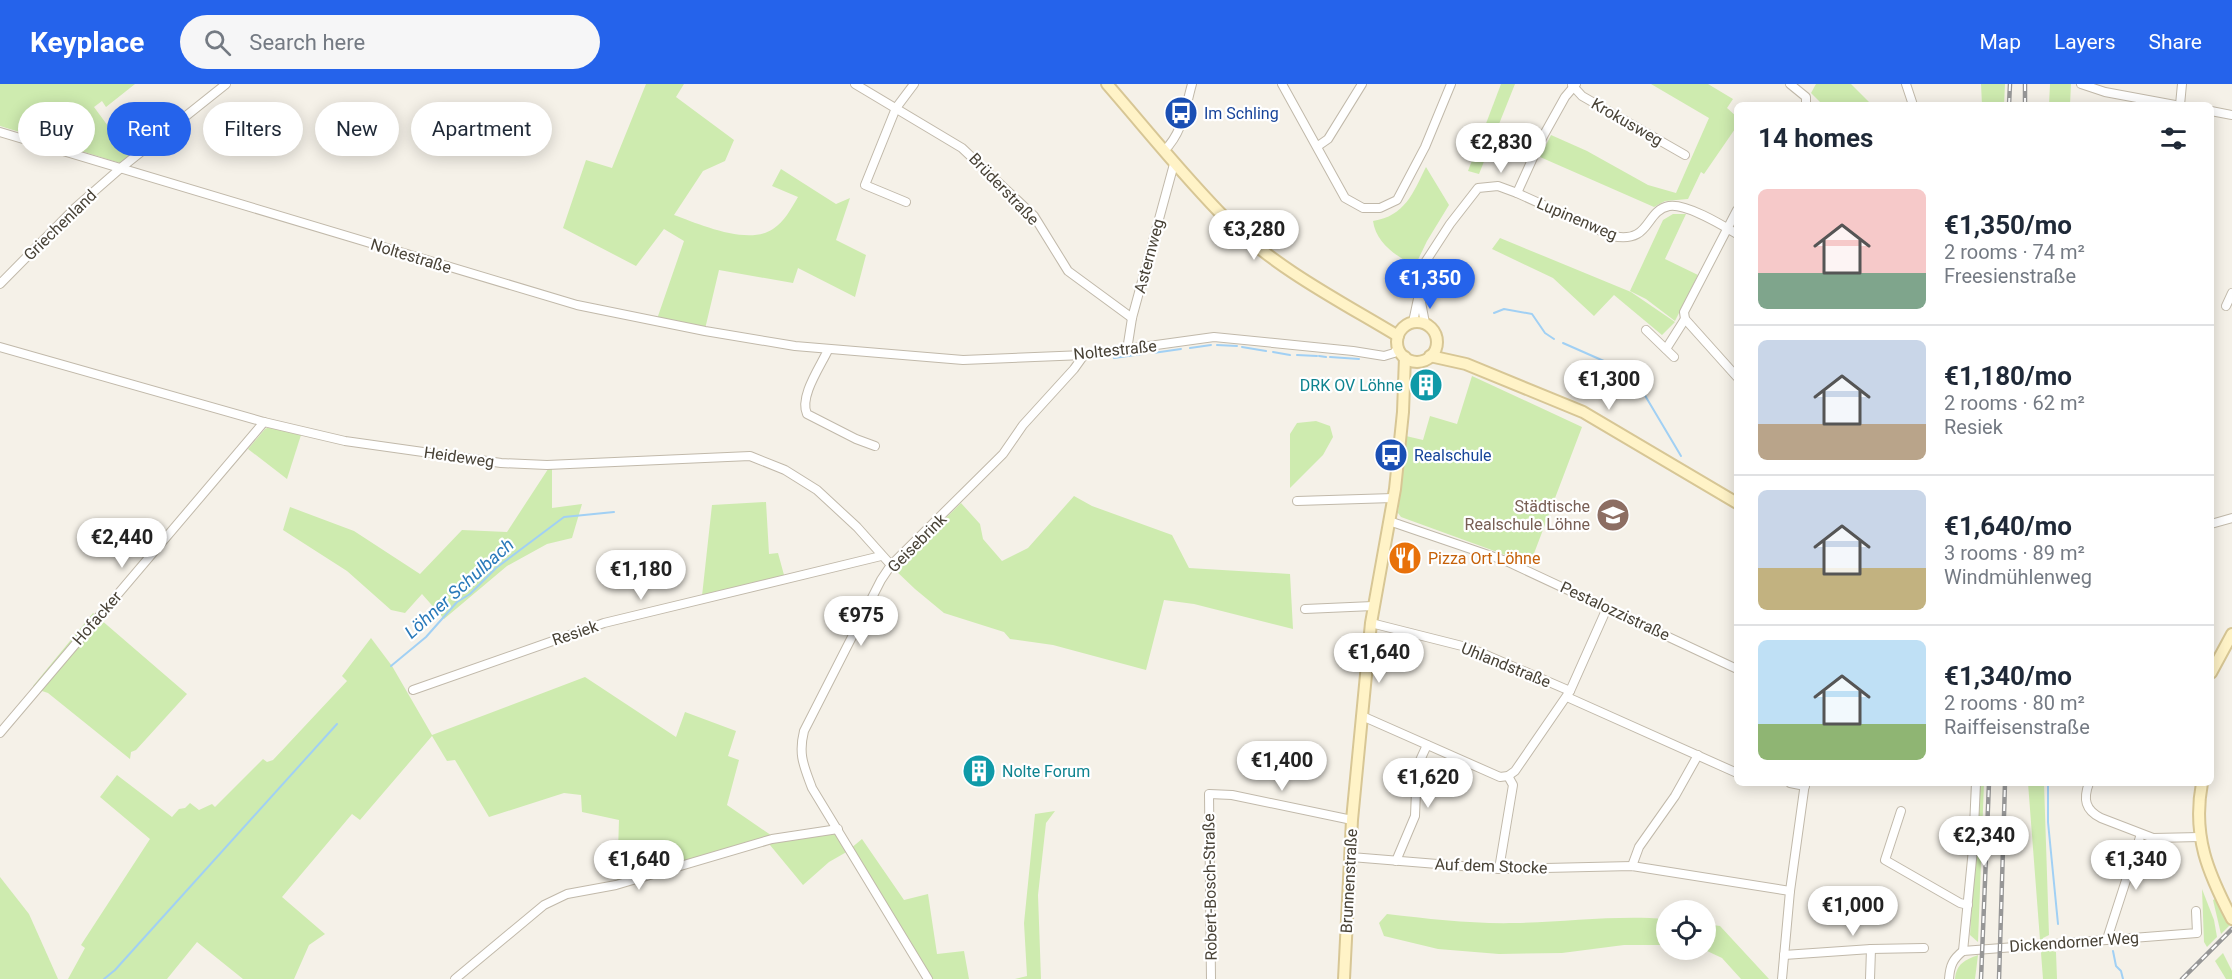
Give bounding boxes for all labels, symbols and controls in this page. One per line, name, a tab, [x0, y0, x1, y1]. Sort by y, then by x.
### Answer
search box	[180, 15, 600, 69]
text: Keyplace	[30, 26, 144, 59]
icon: search	[201, 26, 234, 59]
text: Search here	[249, 30, 365, 55]
text: Map	[1979, 30, 2021, 54]
text: Layers	[2054, 30, 2115, 54]
text: Share	[2148, 30, 2202, 54]
street label: Krokusweg	[1588, 94, 1666, 150]
bus stop icon: Im Schling	[1163, 95, 1199, 131]
chip: Buy	[18, 102, 95, 156]
chip: Rent	[107, 102, 191, 156]
chip: Filters	[203, 102, 303, 156]
chip: New	[315, 102, 399, 156]
chip: Apartment	[411, 102, 552, 156]
place label: Im Schling	[1204, 104, 1279, 123]
icon: filters	[2157, 122, 2190, 155]
pin: €2,830	[1452, 123, 1550, 174]
text: 14 homes	[1758, 123, 1873, 153]
text: €2,830	[1470, 130, 1532, 154]
street label: Brüderstraße	[965, 149, 1043, 229]
street label: Griechenland	[20, 186, 100, 264]
street label: Lupinenweg	[1534, 194, 1620, 244]
pin: €3,280	[1205, 210, 1303, 261]
text: €1,350/mo	[1944, 210, 2072, 240]
icon: home	[1806, 213, 1878, 285]
street label: Asternweg	[1130, 217, 1168, 295]
text: €3,280	[1223, 217, 1285, 241]
street label: Noltestraße	[368, 235, 454, 277]
text: 2 rooms · 74 m²	[1944, 240, 2085, 264]
pin: €1,350	[1381, 259, 1479, 310]
text: Freesienstraße	[1944, 264, 2076, 288]
text: €1,350	[1399, 266, 1461, 290]
street label: Noltestraße	[1073, 336, 1157, 364]
pin: €1,300	[1560, 360, 1658, 411]
text: €1,180/mo	[1944, 361, 2072, 391]
icon: home	[1806, 364, 1878, 436]
building icon: DRK OV Löhne	[1408, 367, 1444, 403]
text: €1,300	[1578, 367, 1640, 391]
place label: DRK OV Löhne	[1300, 376, 1403, 395]
text: 2 rooms · 62 m²	[1944, 391, 2085, 415]
text: Resiek	[1944, 415, 2003, 439]
bus stop icon: Realschule	[1373, 437, 1409, 473]
street label: Heideweg	[423, 443, 495, 471]
place label: Realschule	[1414, 446, 1492, 465]
place label: Städtische Realschule Löhne	[1465, 497, 1590, 534]
school or university icon: Städtische Realschule Löhne	[1595, 497, 1631, 533]
street label: Geisebrink	[884, 509, 951, 576]
text: €1,640/mo	[1944, 511, 2072, 541]
icon: home	[1806, 514, 1878, 586]
pin: €2,440	[73, 518, 171, 569]
text: €2,440	[91, 525, 153, 549]
water label: Löhner Schulbach	[400, 534, 518, 642]
restaurant icon: Pizza Ort Löhne	[1387, 540, 1423, 576]
text: 3 rooms · 89 m²	[1944, 541, 2085, 565]
place label: Pizza Ort Löhne	[1428, 549, 1540, 568]
pin: €1,180	[592, 550, 690, 601]
text: €1,180	[610, 557, 672, 581]
text: Windmühlenweg	[1944, 565, 2092, 589]
street label: Pestalozzistraße	[1557, 577, 1673, 645]
street label: Hofacker	[68, 587, 126, 649]
pin: €975	[825, 596, 897, 647]
text: €975	[838, 603, 884, 627]
street label: Resiek	[550, 616, 601, 650]
pin: €1,640	[1330, 633, 1428, 684]
street label: Uhlandstraße	[1458, 638, 1554, 692]
text: €1,640	[1348, 640, 1410, 664]
text: €1,340/mo	[1944, 661, 2072, 691]
icon: home	[1806, 664, 1878, 736]
text: 2 rooms · 80 m²	[1944, 691, 2085, 715]
text: Raiffeisenstraße	[1944, 715, 2090, 739]
pin: €1,400	[1233, 741, 1331, 792]
text: €1,400	[1251, 748, 1313, 772]
building icon: Nolte Forum	[961, 753, 997, 789]
pin: €1,620	[1379, 758, 1477, 809]
place label: Nolte Forum	[1002, 762, 1090, 781]
text: €1,620	[1397, 765, 1459, 789]
street label: Robert-Bosch-Straße	[1199, 813, 1221, 961]
pin: €2,340	[1935, 816, 2033, 867]
text: €2,340	[1953, 823, 2015, 847]
street label: Brunnenstraße	[1337, 828, 1361, 934]
pin: €1,640	[590, 840, 688, 891]
pin: €1,340	[2087, 840, 2185, 891]
text: €1,640	[608, 847, 670, 871]
text: €1,340	[2105, 847, 2167, 871]
street label: Auf dem Stocke	[1434, 855, 1548, 877]
pin: €1,000	[1804, 886, 1902, 937]
text: €1,000	[1822, 893, 1884, 917]
map controls	[1656, 900, 1716, 960]
button: locate	[1656, 900, 1716, 960]
street label: Dickendorner Weg	[2009, 928, 2139, 956]

